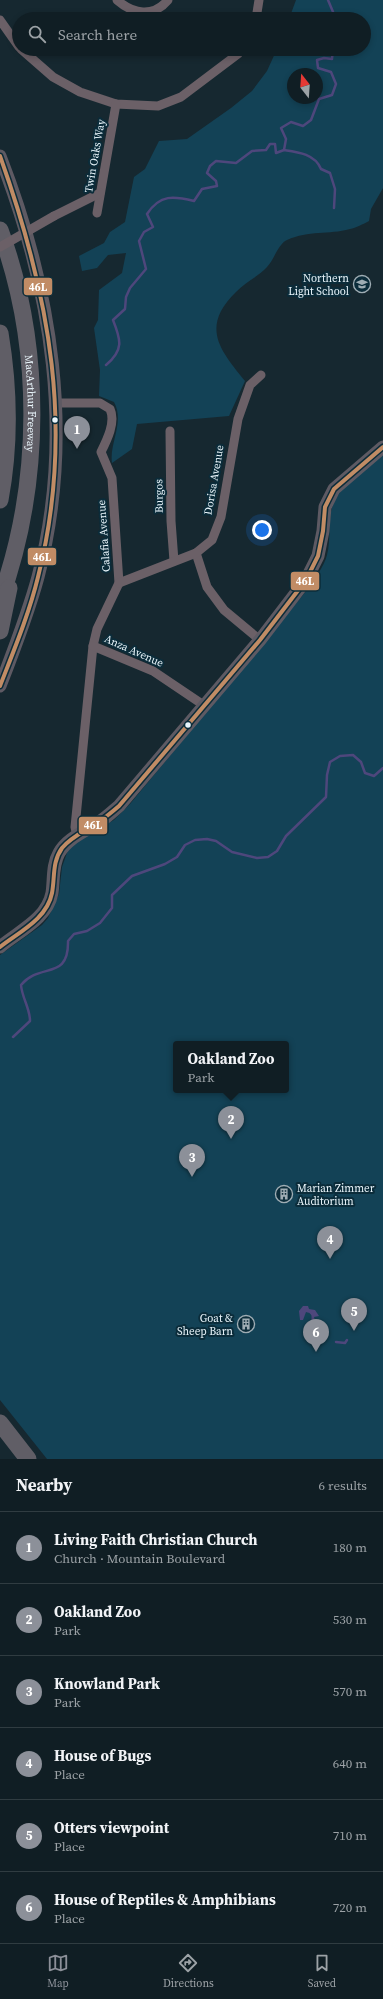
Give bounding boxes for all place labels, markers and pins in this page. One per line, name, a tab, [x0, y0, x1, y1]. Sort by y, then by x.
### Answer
place label: Northern Light School	[288, 271, 349, 299]
school or university icon: Northern Light School	[352, 274, 372, 294]
unlabelled marker	[50, 415, 60, 425]
pin: 1	[64, 416, 90, 449]
unlabelled marker	[183, 720, 193, 730]
pin: 2	[218, 1106, 244, 1139]
pin: 3	[179, 1144, 205, 1177]
place label: Marian Zimmer Auditorium	[297, 1181, 375, 1209]
building icon: Marian Zimmer Auditorium	[274, 1184, 294, 1204]
pin: 4	[317, 1226, 343, 1259]
pin: 5	[341, 1298, 367, 1331]
place label: Goat & Sheep Barn	[177, 1311, 233, 1339]
building icon: Goat & Sheep Barn	[236, 1314, 256, 1334]
pin: 6	[303, 1319, 329, 1352]

